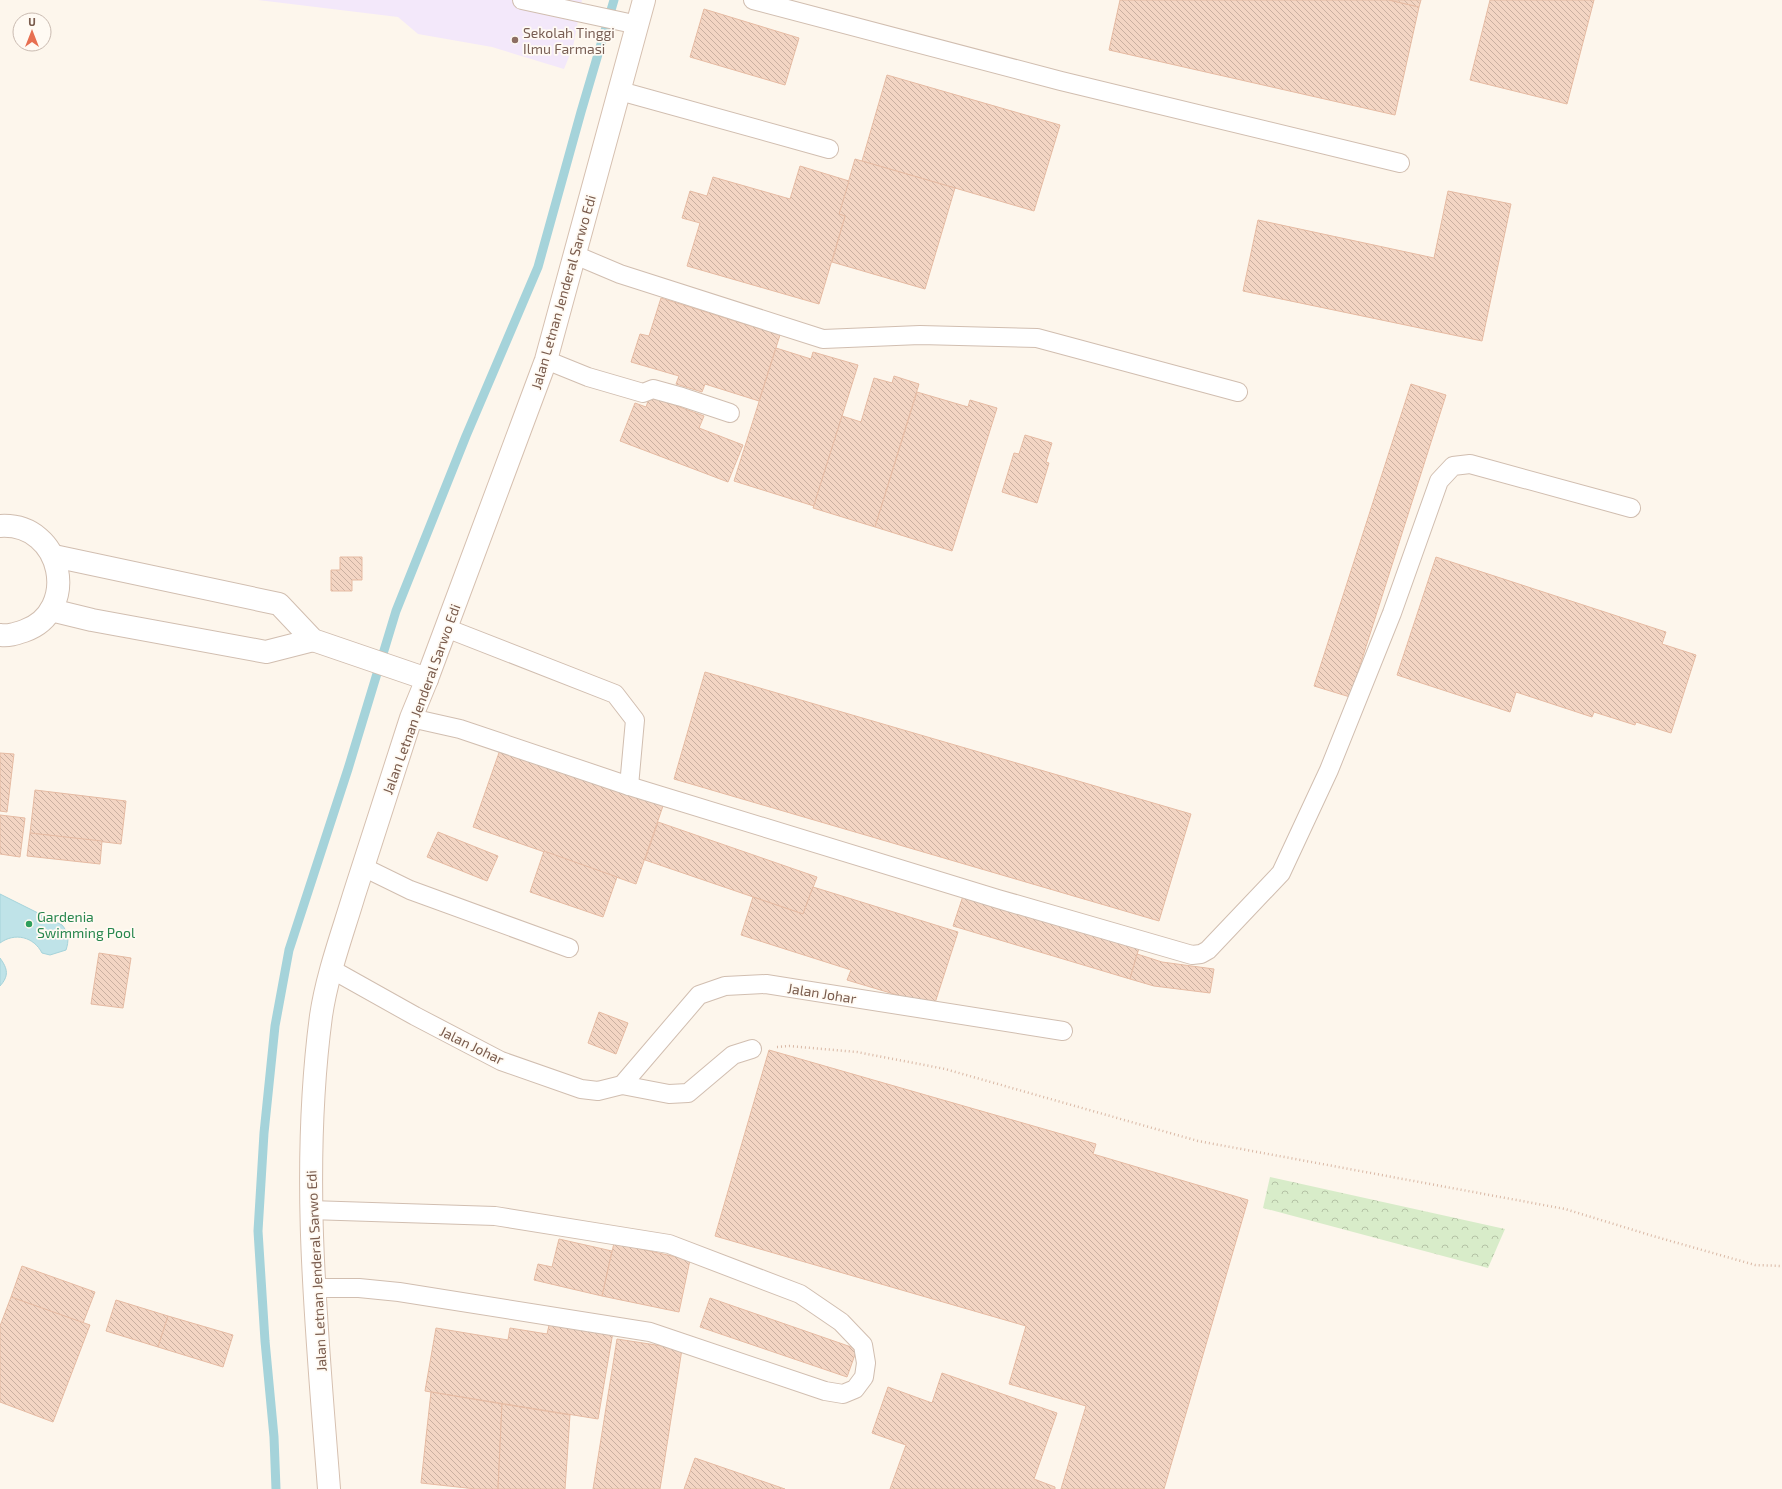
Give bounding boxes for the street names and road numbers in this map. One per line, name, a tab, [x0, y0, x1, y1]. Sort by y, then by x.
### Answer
street label: Jalan Letnan Jenderal Sarwo Edi	[527, 193, 599, 391]
street label: Jalan Letnan Jenderal Sarwo Edi	[379, 601, 463, 797]
street label: Jalan Johar	[786, 979, 858, 1007]
street label: Jalan Johar	[437, 1022, 507, 1068]
street label: Jalan Letnan Jenderal Sarwo Edi	[302, 1170, 330, 1372]

